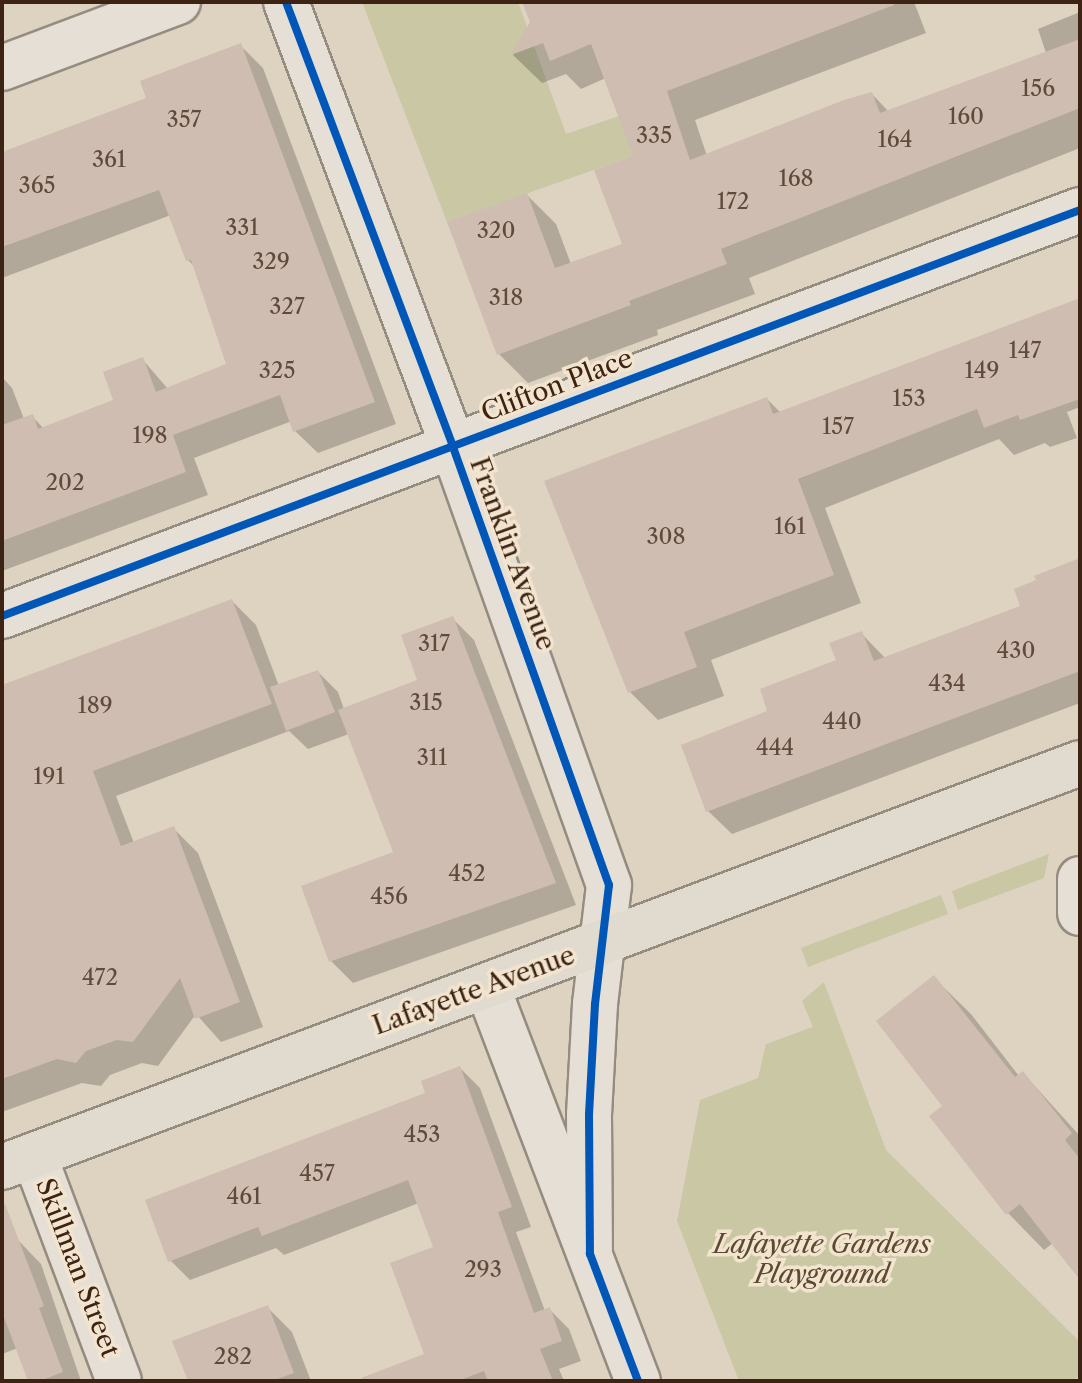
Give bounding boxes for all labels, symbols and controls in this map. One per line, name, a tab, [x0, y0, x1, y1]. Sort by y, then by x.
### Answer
house number: 156	[1021, 76, 1055, 102]
house number: 160	[948, 104, 984, 130]
house number: 357	[167, 107, 201, 133]
house number: 335	[636, 123, 672, 149]
house number: 164	[878, 127, 912, 153]
house number: 361	[92, 147, 126, 173]
house number: 168	[778, 166, 814, 192]
house number: 365	[19, 173, 55, 199]
house number: 172	[717, 189, 749, 215]
house number: 331	[225, 215, 259, 241]
house number: 320	[477, 218, 515, 244]
house number: 329	[252, 249, 290, 275]
house number: 318	[489, 285, 523, 311]
house number: 327	[269, 294, 305, 320]
house number: 147	[1009, 338, 1041, 364]
street label: Clifton Place	[477, 343, 637, 429]
house number: 325	[259, 358, 295, 384]
house number: 149	[965, 358, 999, 384]
house number: 153	[892, 386, 926, 412]
house number: 157	[822, 414, 854, 440]
house number: 198	[132, 423, 168, 449]
street label: Franklin Avenue	[462, 453, 562, 655]
house number: 202	[45, 470, 85, 496]
house number: 161	[774, 514, 806, 540]
house number: 308	[646, 524, 686, 550]
house number: 317	[418, 631, 450, 657]
house number: 430	[997, 638, 1035, 664]
house number: 434	[928, 671, 966, 697]
house number: 315	[409, 690, 443, 716]
house number: 189	[77, 693, 113, 719]
house number: 440	[822, 709, 862, 735]
house number: 444	[756, 735, 794, 761]
house number: 311	[417, 745, 447, 771]
house number: 191	[33, 764, 65, 790]
house number: 452	[448, 861, 486, 887]
house number: 456	[370, 884, 408, 910]
street label: Lafayette Avenue	[368, 940, 580, 1042]
house number: 472	[82, 965, 118, 991]
house number: 453	[404, 1122, 440, 1148]
house number: 457	[299, 1161, 335, 1187]
street label: Skillman Street	[29, 1174, 125, 1362]
house number: 461	[227, 1184, 261, 1210]
park label: Lafayette Gardens Playground	[713, 1229, 931, 1290]
house number: 293	[464, 1257, 502, 1283]
house number: 282	[214, 1344, 252, 1370]

